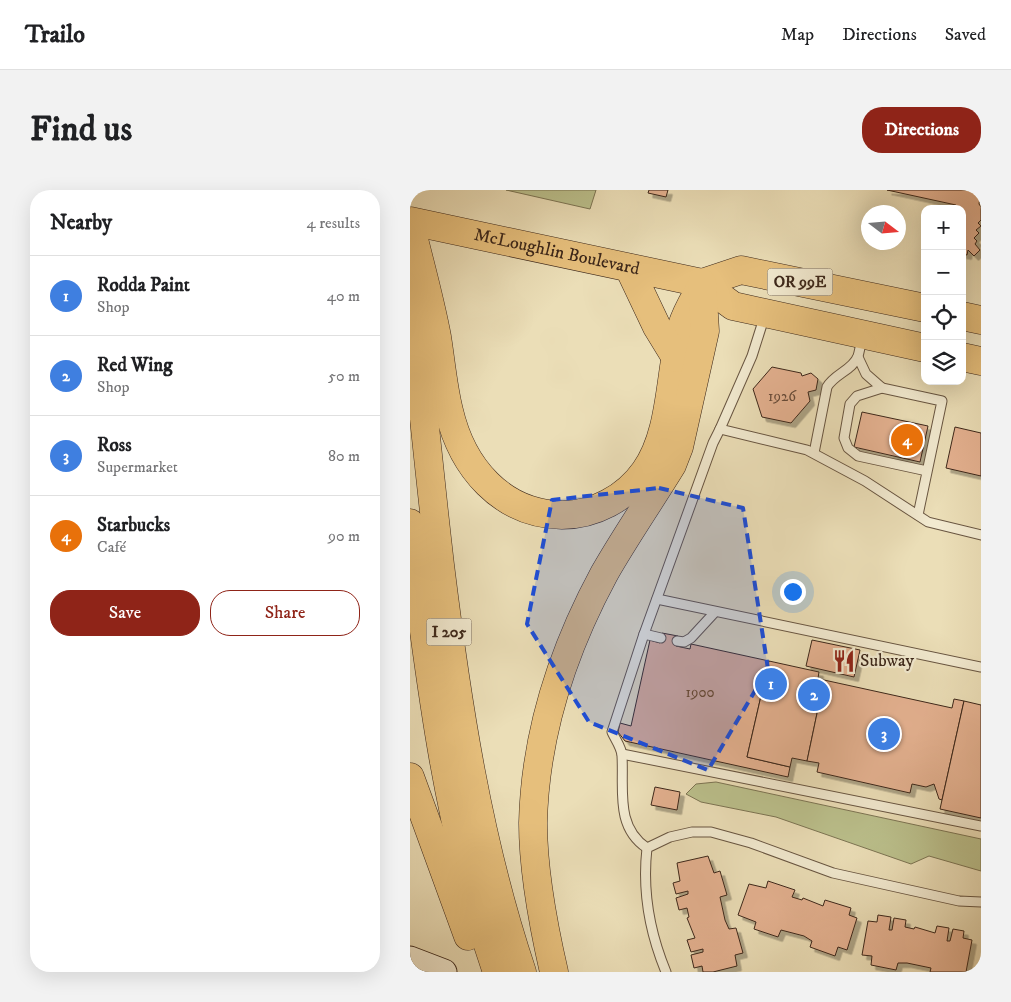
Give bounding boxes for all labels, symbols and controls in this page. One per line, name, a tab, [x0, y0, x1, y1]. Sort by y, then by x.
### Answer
text: Trailo	[25, 20, 85, 50]
text: Map	[781, 24, 814, 46]
text: Directions	[842, 24, 917, 46]
text: Saved	[945, 24, 986, 46]
button: Directions	[862, 107, 981, 153]
text: Find us	[30, 108, 132, 152]
north arrow	[861, 205, 906, 250]
map controls	[921, 205, 966, 385]
button: +	[921, 205, 966, 250]
text: Nearby	[50, 210, 112, 236]
text: 4 results	[307, 213, 360, 233]
street label: McLoughlin Boulevard	[472, 224, 642, 280]
button: −	[921, 250, 966, 295]
road number: OR 99E	[768, 268, 832, 295]
text: Rodda Paint	[97, 274, 190, 297]
text: 1	[63, 286, 69, 306]
text: 40 m	[327, 286, 360, 306]
button: locate	[921, 295, 966, 340]
text: Shop	[97, 297, 130, 317]
button: layers	[921, 340, 966, 385]
text: Red Wing	[97, 354, 172, 377]
text: 2	[62, 366, 70, 386]
text: 50 m	[328, 366, 360, 386]
text: Shop	[97, 377, 130, 397]
house number: 1926	[768, 387, 797, 406]
pin: 4	[891, 421, 923, 459]
text: Ross	[97, 434, 131, 457]
text: 3	[63, 446, 69, 466]
text: 80 m	[328, 446, 360, 466]
text: Supermarket	[97, 457, 178, 477]
text: Starbucks	[97, 514, 170, 537]
text: 4	[61, 526, 71, 546]
text: 90 m	[328, 526, 360, 546]
text: Café	[97, 537, 126, 557]
your location	[780, 579, 806, 605]
button: Save	[50, 590, 200, 636]
button: Share	[210, 590, 360, 636]
road number: I 205	[426, 618, 472, 646]
restaurant icon: Subway	[831, 648, 857, 674]
place label: Subway	[860, 650, 915, 672]
pin: 1	[755, 665, 787, 703]
pin: 2	[798, 676, 830, 714]
house number: 1900	[685, 683, 715, 702]
pin: 3	[868, 715, 900, 753]

